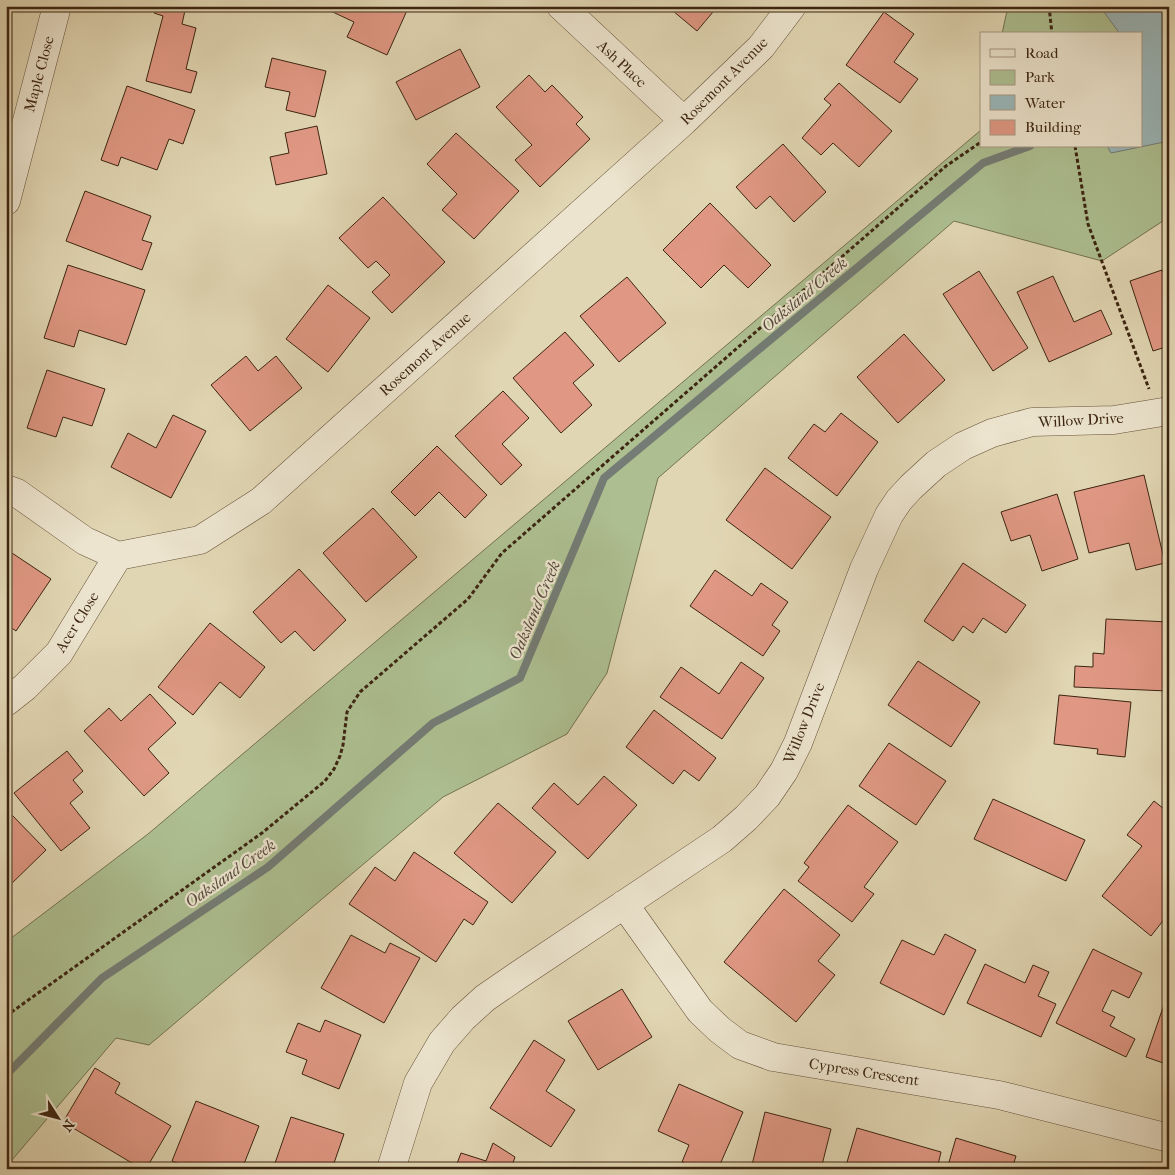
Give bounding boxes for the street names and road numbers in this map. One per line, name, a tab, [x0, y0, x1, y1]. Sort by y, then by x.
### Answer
street label: Maple Close	[20, 33, 58, 114]
street label: Rosemont Avenue	[676, 33, 772, 129]
street label: Ash Place	[593, 36, 651, 92]
street label: Rosemont Avenue	[376, 308, 475, 400]
street label: Willow Drive	[1037, 409, 1125, 431]
street label: Acer Close	[51, 588, 103, 656]
street label: Willow Drive	[779, 679, 829, 767]
street label: Cypress Crescent	[808, 1054, 921, 1090]

